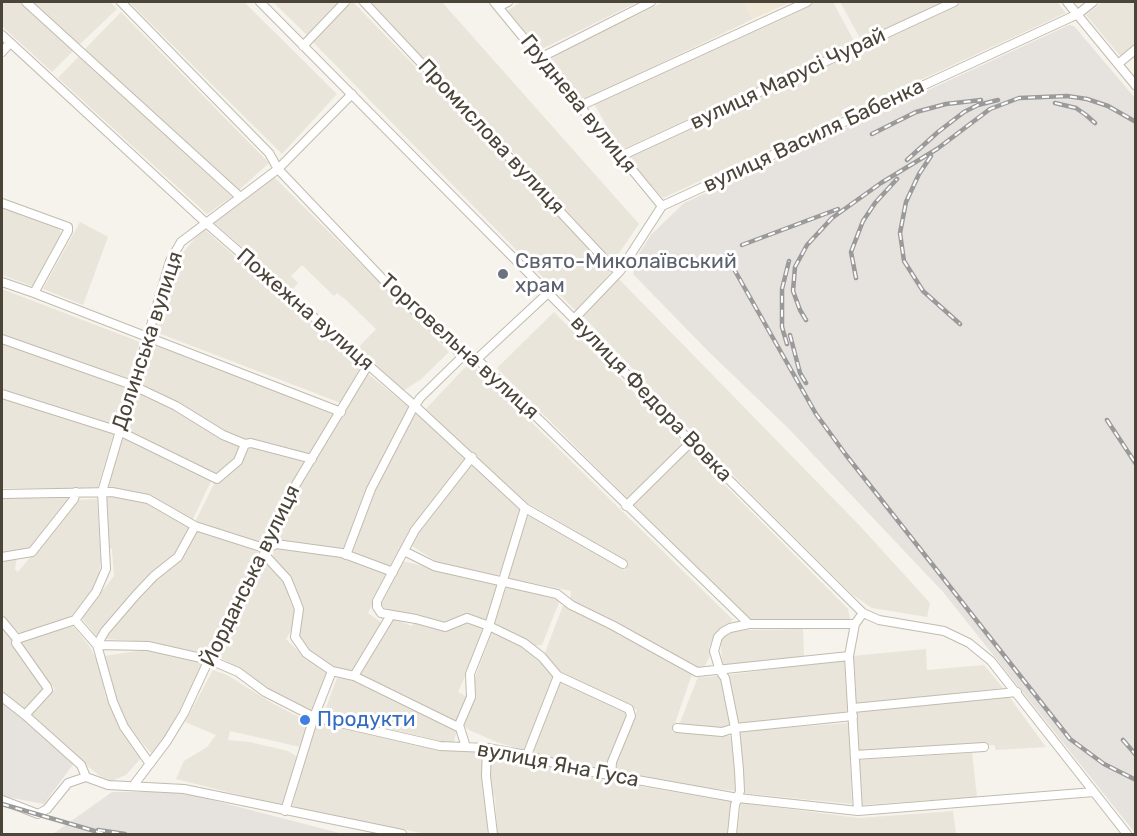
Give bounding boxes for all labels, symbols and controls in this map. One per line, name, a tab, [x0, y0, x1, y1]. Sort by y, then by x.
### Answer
street label: вулиця Марусі Чурай	[686, 23, 890, 135]
street label: Груднева вулиця	[515, 30, 641, 178]
street label: Промислова вулиця	[413, 54, 569, 220]
street label: вулиця Василя Бабенка	[700, 74, 928, 198]
street label: Пожежна вулиця	[231, 243, 379, 377]
street label: Долинська вулиця	[107, 248, 189, 434]
place label: Свято-Миколаївський храм	[515, 249, 737, 299]
marker: Свято-Миколаївський храм	[496, 267, 510, 281]
street label: Торговельна вулиця	[374, 269, 544, 425]
street label: вулиця Федора Вовка	[565, 311, 737, 487]
street label: Йорданська вулиця	[196, 481, 306, 671]
place label: Продукти	[317, 707, 415, 733]
marker: Продукти	[298, 713, 312, 727]
street label: вулиця Яна Гуса	[475, 737, 641, 793]

